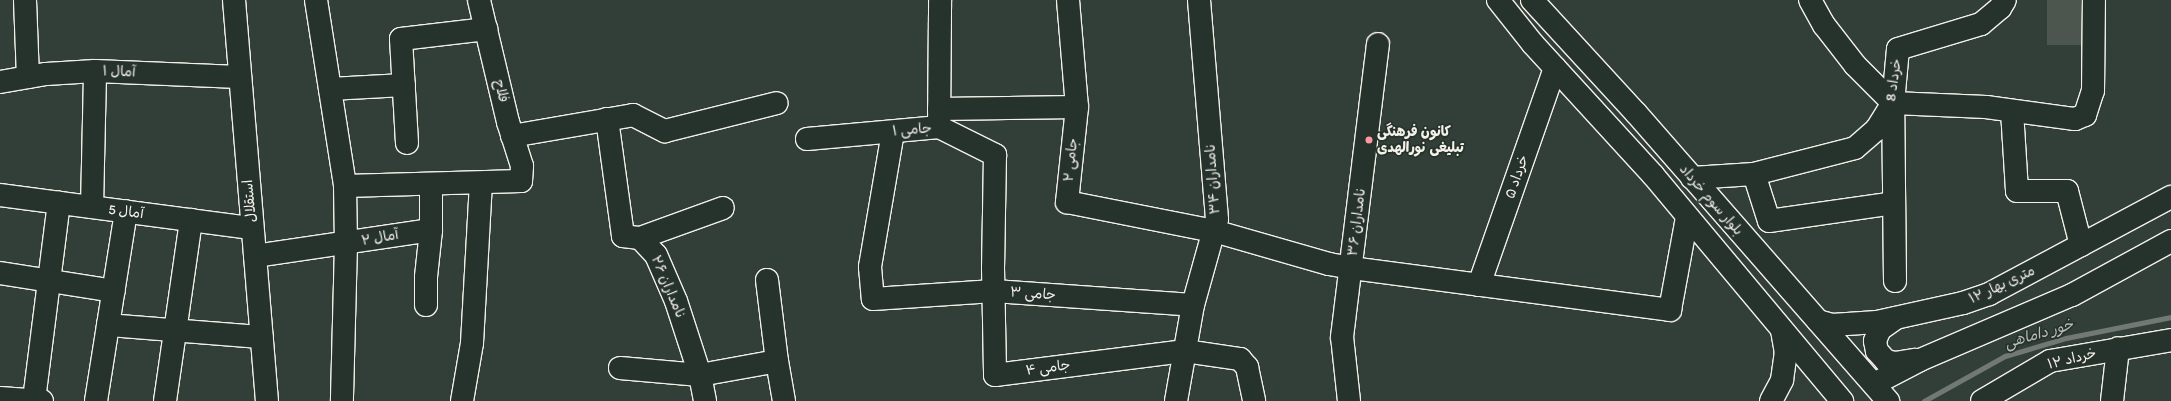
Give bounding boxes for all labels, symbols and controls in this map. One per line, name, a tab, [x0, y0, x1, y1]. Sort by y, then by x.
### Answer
street label: خرداد 8	[1883, 58, 1905, 102]
street label: آمال ۱	[102, 63, 136, 81]
street label: فلاح	[490, 78, 512, 104]
street label: جامی ۱	[892, 120, 932, 140]
place label: کانون فرهنگی تبلیغی نورالهدی	[1377, 124, 1464, 156]
marker: کانون فرهنگی تبلیغی نورالهدی	[1364, 135, 1374, 145]
street label: جامی ۲	[1060, 137, 1082, 183]
street label: نامداران ۳۴	[1202, 143, 1224, 215]
street label: خرداد ۵	[1502, 153, 1532, 201]
street label: بلوار سوم خرداد	[1676, 161, 1746, 239]
street label: استقلال	[240, 179, 260, 223]
street label: نامداران ۳۶	[1344, 187, 1370, 257]
street label: آمال 5	[107, 202, 145, 222]
street label: آمال ۲	[360, 226, 400, 250]
street label: نامداران ۲۶	[647, 253, 689, 321]
street label: ۱۲ متری بهار	[1966, 262, 2038, 308]
street label: جامی ۳	[1010, 284, 1056, 304]
water label: خور داماهی	[2003, 316, 2075, 352]
street label: خرداد ۱۲	[2046, 345, 2098, 373]
street label: جامی ۴	[1025, 357, 1071, 379]

